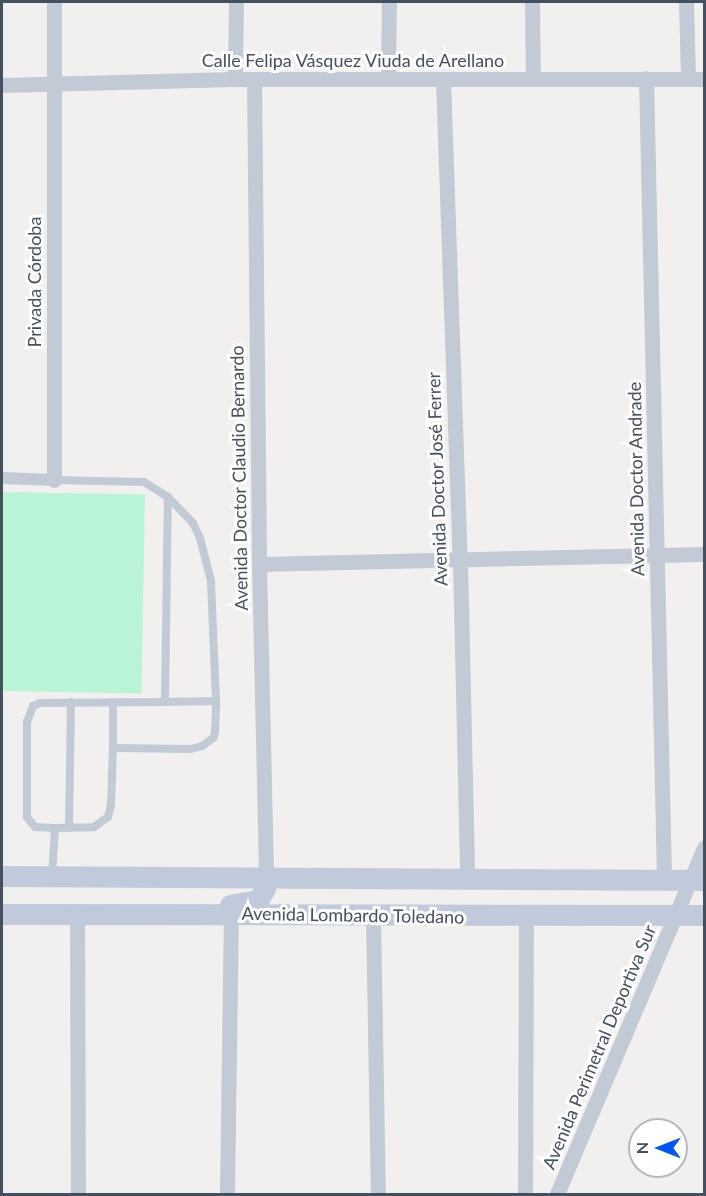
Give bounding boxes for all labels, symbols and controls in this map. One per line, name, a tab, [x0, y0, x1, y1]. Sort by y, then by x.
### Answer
street label: Calle Felipa Vásquez Viuda de Arellano	[201, 49, 505, 71]
street label: Privada Córdoba	[23, 217, 45, 347]
street label: Avenida Doctor Claudio Bernardo	[226, 345, 252, 611]
street label: Avenida Doctor José Ferrer	[422, 371, 452, 587]
street label: Avenida Doctor Andrade	[623, 381, 649, 577]
street label: Avenida Lombardo Toledano	[241, 902, 465, 928]
street label: Avenida Perimetral Deportiva Sur	[538, 922, 660, 1172]
north arrow	[628, 1118, 688, 1178]
text: N	[632, 1142, 651, 1154]

